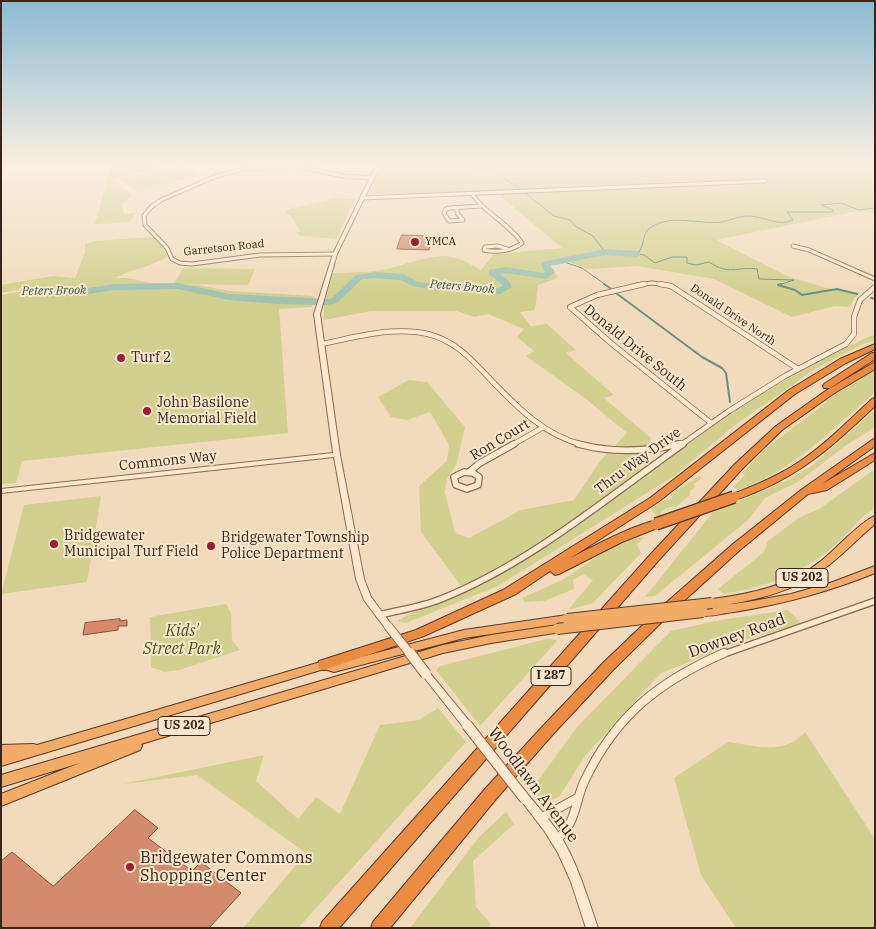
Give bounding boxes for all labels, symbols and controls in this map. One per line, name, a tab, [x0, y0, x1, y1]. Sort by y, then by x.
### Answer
place label: YMCA	[425, 235, 456, 249]
marker: YMCA	[409, 236, 421, 248]
street label: Garretson Road	[183, 237, 265, 259]
water label: Peters Brook	[429, 277, 495, 297]
street label: Donald Drive North	[688, 281, 778, 349]
water label: Peters Brook	[21, 283, 87, 299]
street label: Donald Drive South	[580, 301, 690, 395]
place label: Turf 2	[131, 350, 171, 366]
marker: Turf 2	[115, 352, 127, 364]
place label: John Basilone Memorial Field	[157, 395, 257, 428]
marker: John Basilone Memorial Field	[141, 405, 153, 417]
street label: Ron Court	[467, 416, 533, 464]
street label: Thru Way Drive	[592, 424, 684, 498]
street label: Commons Way	[118, 448, 218, 474]
place label: Bridgewater Municipal Turf Field	[64, 528, 199, 560]
place label: Bridgewater Township Police Department	[221, 530, 369, 562]
marker: Bridgewater Municipal Turf Field	[48, 538, 60, 550]
marker: Bridgewater Township Police Department	[205, 540, 217, 552]
road number: US 202	[776, 568, 828, 588]
street label: Downey Road	[686, 610, 788, 662]
park label: Kids' Street Park	[143, 621, 221, 659]
road number: I 287	[531, 666, 571, 686]
road number: US 202	[158, 716, 210, 736]
street label: Woodlawn Avenue	[484, 724, 582, 846]
place label: Bridgewater Commons Shopping Center	[140, 848, 312, 886]
marker: Bridgewater Commons Shopping Center	[124, 861, 136, 873]

